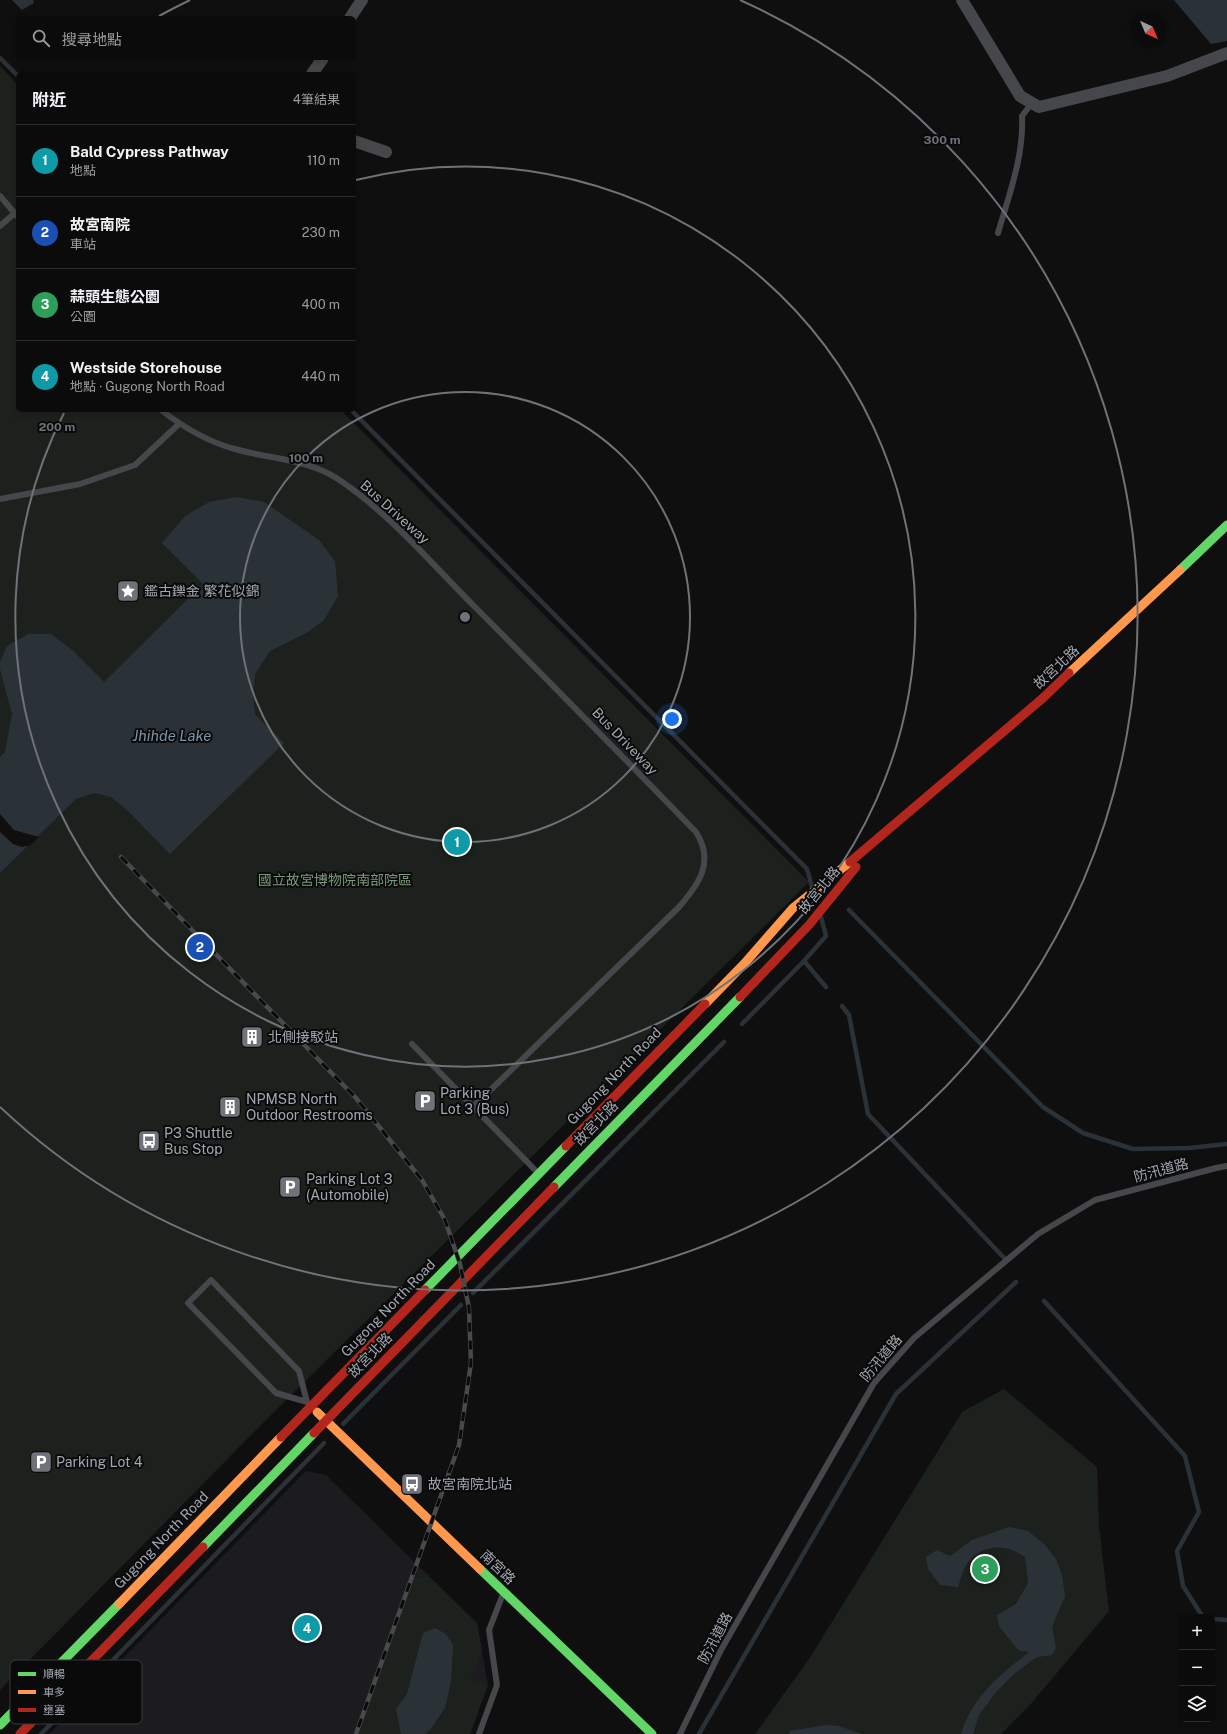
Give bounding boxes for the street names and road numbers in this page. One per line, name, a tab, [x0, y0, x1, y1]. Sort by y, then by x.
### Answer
street label: Bus Driveway	[357, 477, 433, 547]
street label: 故宮北路	[1030, 642, 1082, 692]
street label: Bus Driveway	[589, 704, 661, 778]
street label: 故宮北路	[795, 863, 843, 917]
street label: Gugong North Road	[564, 1024, 664, 1128]
street label: 故宮北路	[571, 1097, 621, 1149]
street label: 防汛道路	[1132, 1155, 1190, 1185]
street label: Gugong North Road	[338, 1256, 438, 1360]
street label: 故宮北路	[345, 1329, 395, 1381]
street label: 防汛道路	[857, 1331, 905, 1385]
street label: Gugong North Road	[111, 1488, 211, 1592]
street label: 南宮路	[477, 1547, 519, 1587]
street label: 防汛道路	[695, 1610, 735, 1666]

